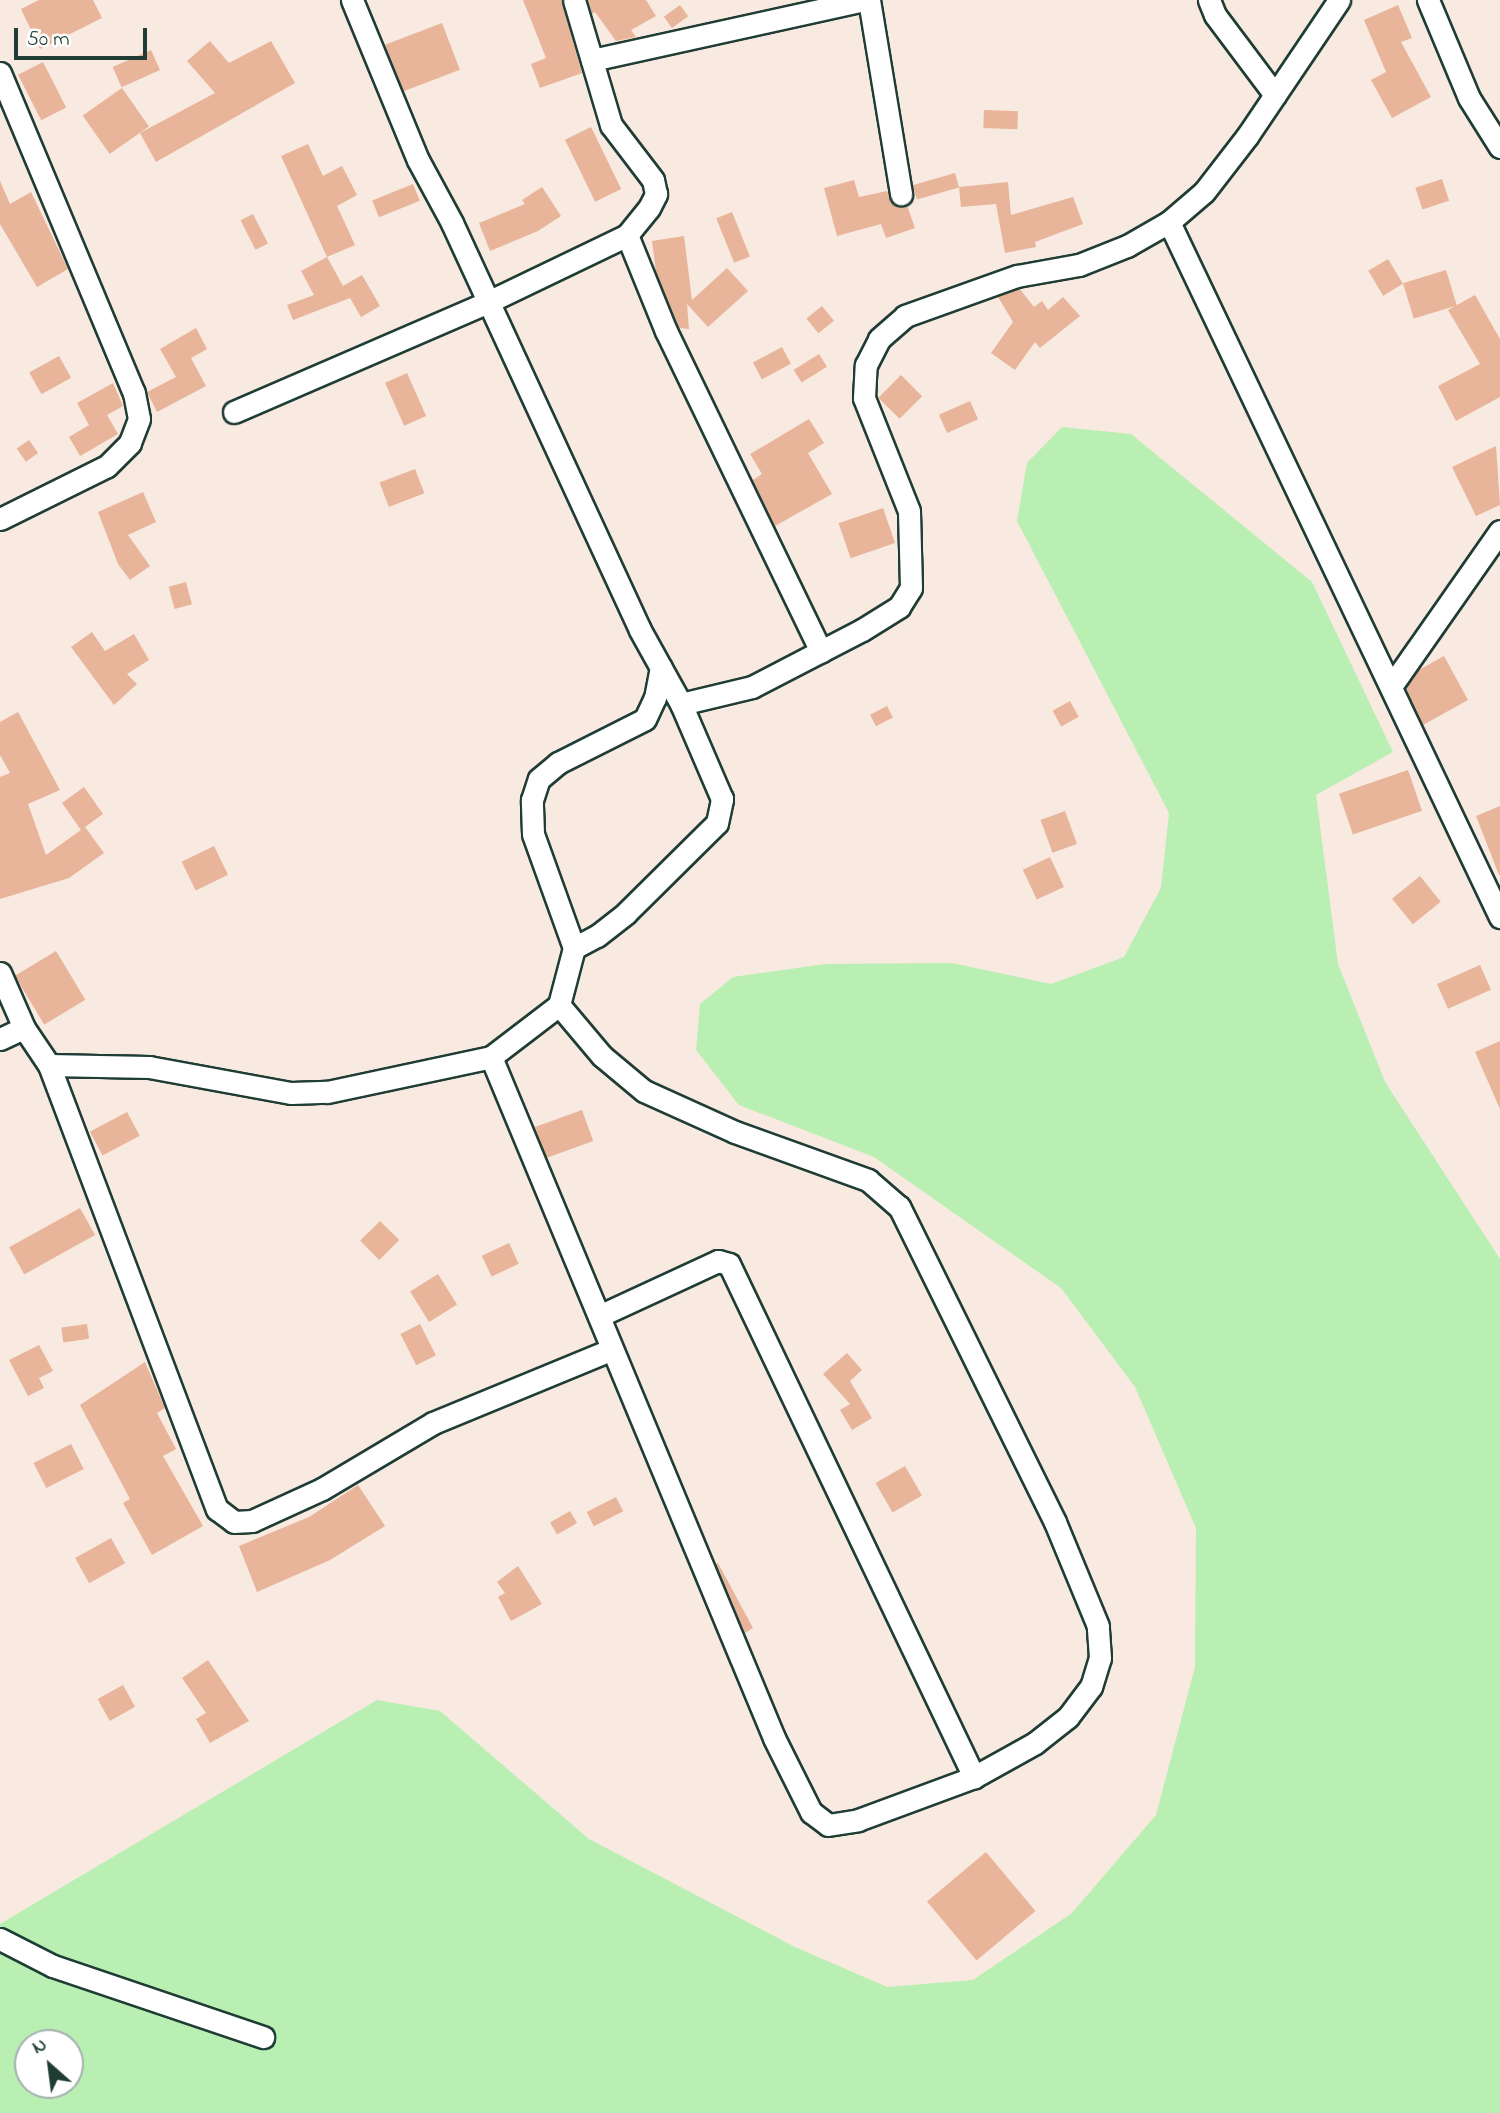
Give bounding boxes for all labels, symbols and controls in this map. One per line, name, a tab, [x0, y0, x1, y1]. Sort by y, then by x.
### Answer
scale bar	[18, 14, 150, 58]
text: 50 m	[27, 25, 70, 55]
north arrow	[14, 2029, 84, 2099]
text: N	[28, 2032, 52, 2062]

